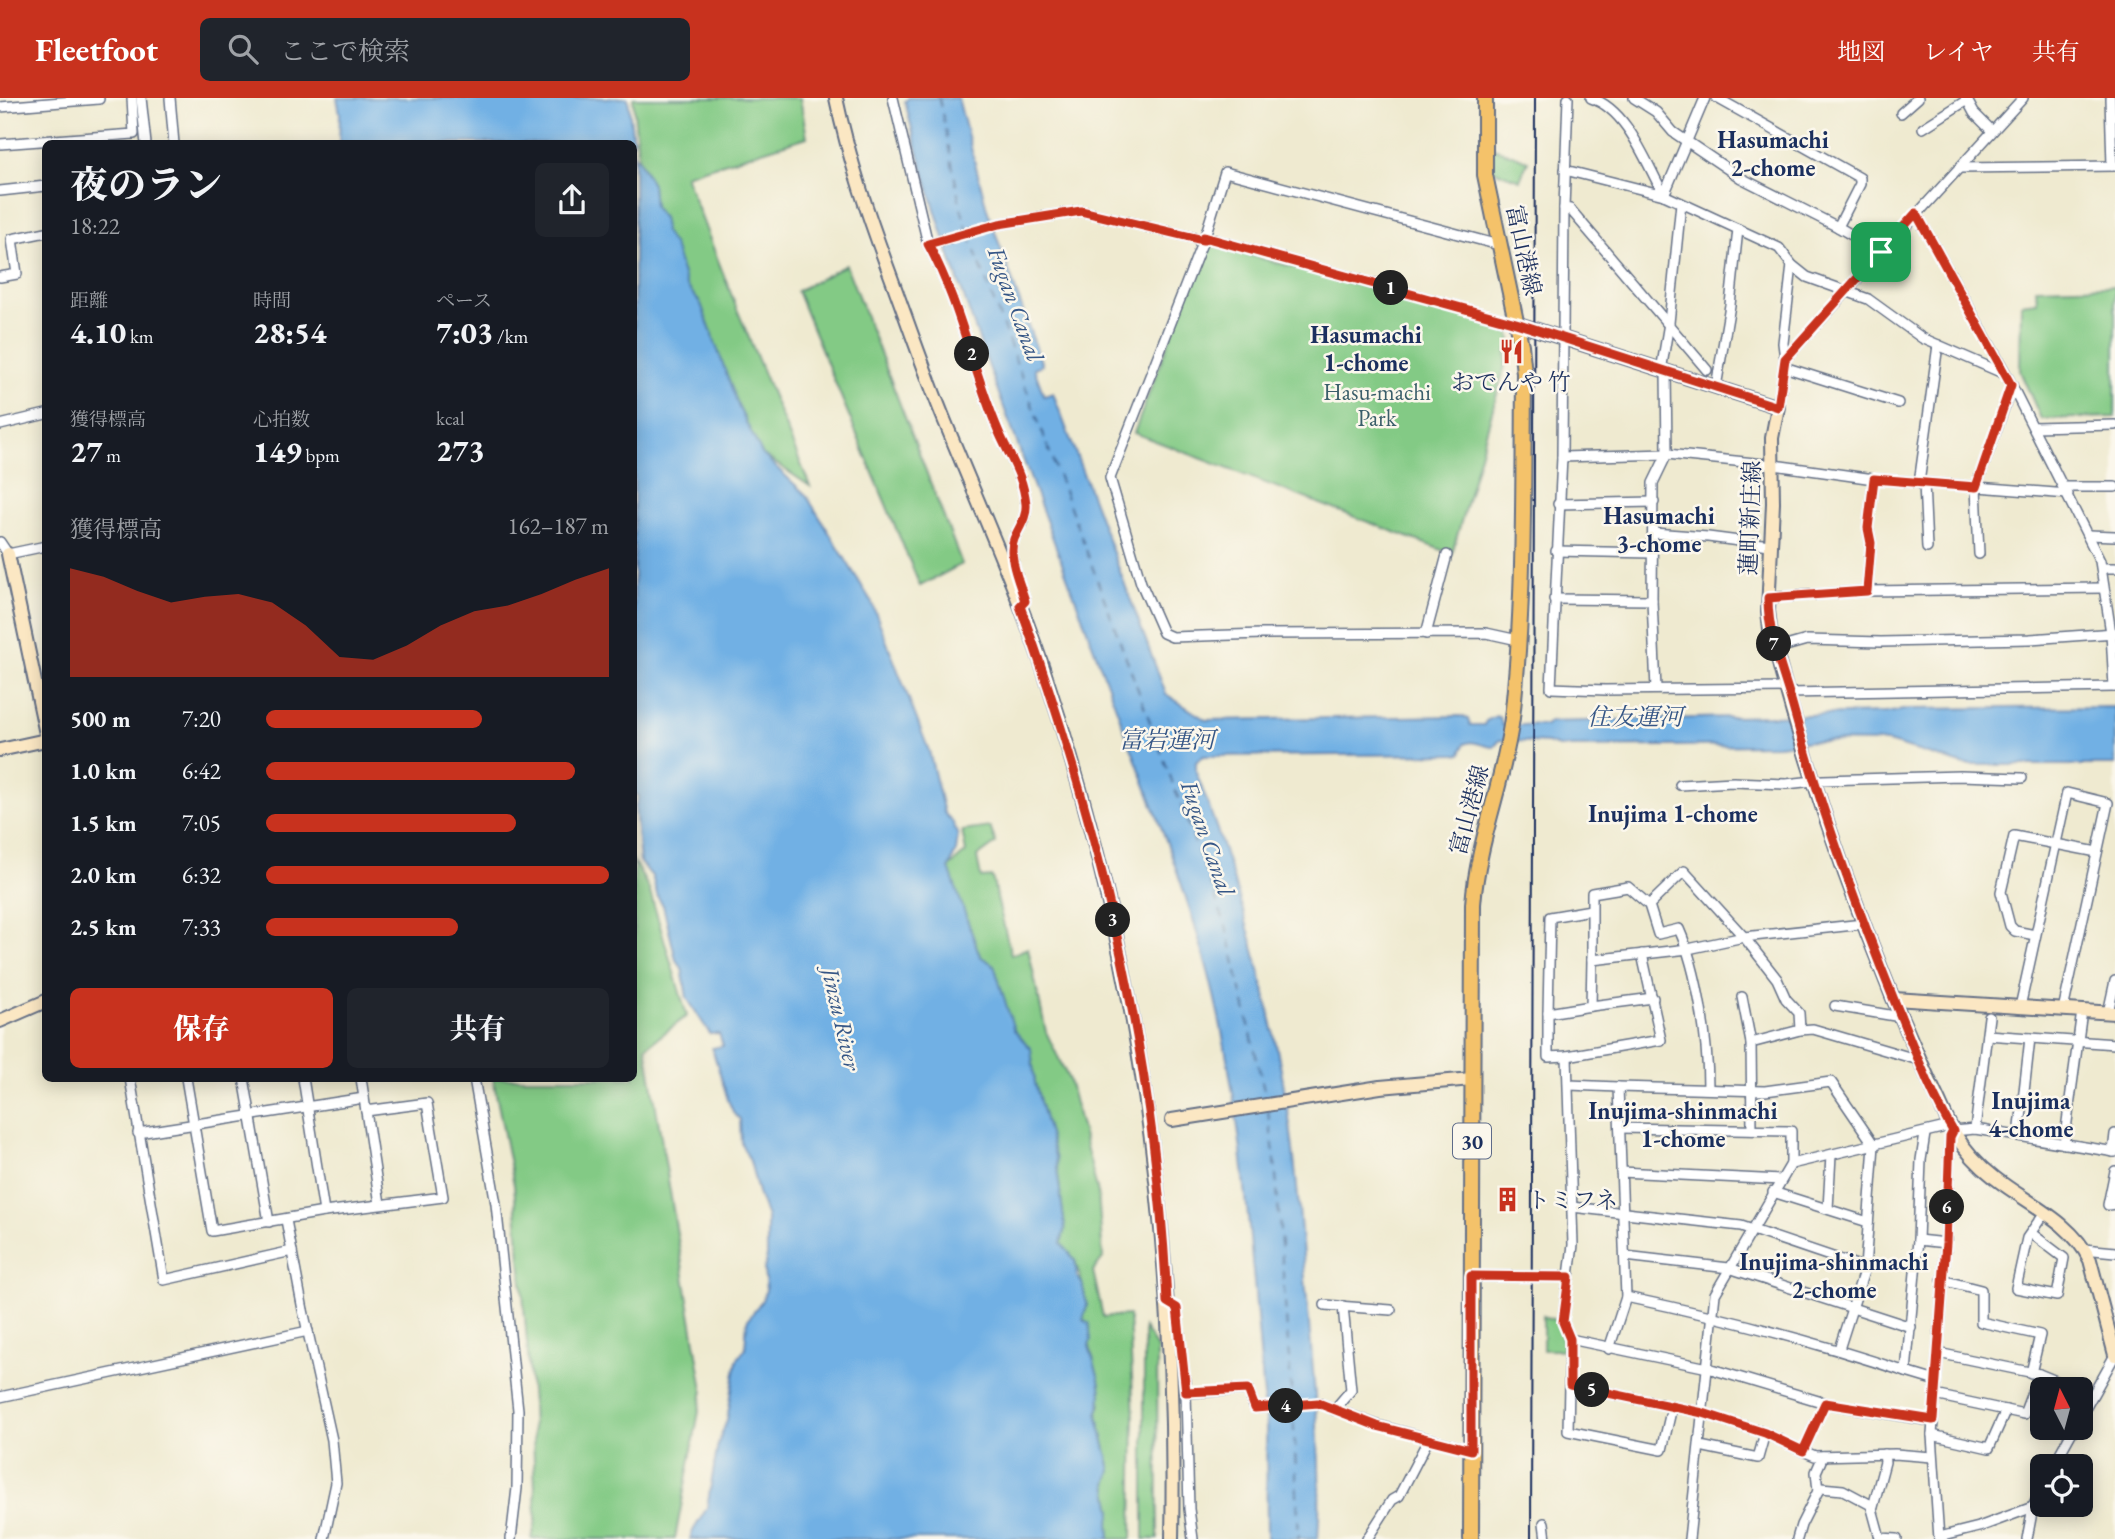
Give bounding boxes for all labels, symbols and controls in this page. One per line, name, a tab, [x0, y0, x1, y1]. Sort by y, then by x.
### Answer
search box	[200, 18, 690, 81]
text: Fleetfoot	[35, 28, 158, 71]
icon: search	[224, 30, 262, 68]
text: ここで検索	[280, 34, 410, 68]
text: 地図	[1837, 36, 1885, 67]
text: レイヤ	[1923, 36, 1994, 67]
text: 共有	[2032, 36, 2080, 67]
district label: Hasumachi 2-chome	[1717, 124, 1829, 183]
text: 夜のラン	[70, 160, 222, 209]
button: share	[535, 163, 609, 237]
street label: 富山港線	[1500, 202, 1548, 298]
text: 18:22	[70, 211, 120, 241]
pin	[1851, 222, 1911, 282]
icon: arrive	[1862, 233, 1900, 271]
water label: Fugan Canal	[981, 241, 1051, 367]
pin: 1	[1374, 270, 1408, 306]
text: 1	[1385, 275, 1396, 300]
text: 距離	[70, 288, 108, 313]
text: 時間	[253, 288, 291, 313]
text: ペース	[436, 288, 492, 313]
text: 4.10	[70, 313, 126, 352]
text: 28:54	[253, 313, 326, 352]
text: 7:03	[436, 313, 493, 352]
district label: Hasumachi 1-chome	[1310, 319, 1422, 378]
text: km	[126, 324, 154, 349]
text: /km	[493, 324, 528, 349]
pin: 2	[954, 336, 990, 372]
restaurant icon: おでんや 竹	[1497, 338, 1525, 366]
text: 2	[966, 341, 977, 366]
place label: おでんや 竹	[1451, 367, 1571, 397]
park label: Hasu-machi Park	[1323, 377, 1431, 433]
text: kcal	[436, 406, 465, 431]
text: 獲得標高	[70, 407, 146, 432]
text: 心拍数	[253, 407, 310, 432]
text: 273	[436, 431, 485, 470]
text: 27	[70, 432, 102, 471]
text: 149	[253, 432, 302, 471]
text: m	[102, 443, 121, 468]
text: bpm	[302, 443, 340, 468]
street label: 蓮町新庄線	[1733, 460, 1767, 576]
district label: Hasumachi 3-chome	[1603, 500, 1715, 559]
text: 162–187 m	[508, 511, 609, 541]
text: 獲得標高	[70, 514, 162, 544]
pin: 7	[1756, 626, 1792, 662]
text: 7	[1768, 631, 1779, 656]
water label: 住友運河	[1587, 701, 1687, 732]
text: 500 m	[70, 704, 131, 734]
text: 7:20	[182, 704, 221, 734]
water label: 富岩運河	[1119, 724, 1219, 755]
text: 1.0 km	[70, 756, 137, 786]
text: 6:42	[182, 756, 221, 786]
street label: 富山港線	[1443, 762, 1495, 858]
water label: Fugan Canal	[1173, 775, 1243, 901]
district label: Inujima 1-chome	[1588, 798, 1758, 830]
text: 1.5 km	[70, 808, 137, 838]
text: 7:05	[182, 808, 221, 838]
text: 2.0 km	[70, 860, 137, 890]
text: 6:32	[182, 860, 221, 890]
pin: 3	[1096, 902, 1130, 938]
text: 3	[1107, 907, 1118, 932]
text: 2.5 km	[70, 912, 137, 942]
text: 7:33	[182, 912, 221, 942]
water label: Jinzu River	[814, 960, 869, 1075]
button: 保存	[70, 988, 333, 1068]
button: 共有	[347, 988, 609, 1068]
district label: Inujima 4-chome	[1989, 1085, 2073, 1144]
district label: Inujima-shinmachi 1-chome	[1588, 1095, 1778, 1154]
road number: 30	[1453, 1124, 1491, 1158]
place label: トミフネ	[1527, 1185, 1618, 1215]
building icon: トミフネ	[1493, 1186, 1521, 1214]
pin: 6	[1930, 1190, 1965, 1224]
text: 6	[1941, 1194, 1952, 1219]
district label: Inujima-shinmachi 2-chome	[1739, 1246, 1929, 1305]
pin: 5	[1574, 1372, 1610, 1408]
text: 5	[1586, 1377, 1597, 1402]
north arrow	[2030, 1377, 2093, 1440]
map controls	[2030, 1377, 2093, 1517]
pin: 4	[1268, 1388, 1304, 1424]
text: 4	[1280, 1393, 1291, 1418]
button: locate	[2030, 1454, 2093, 1517]

